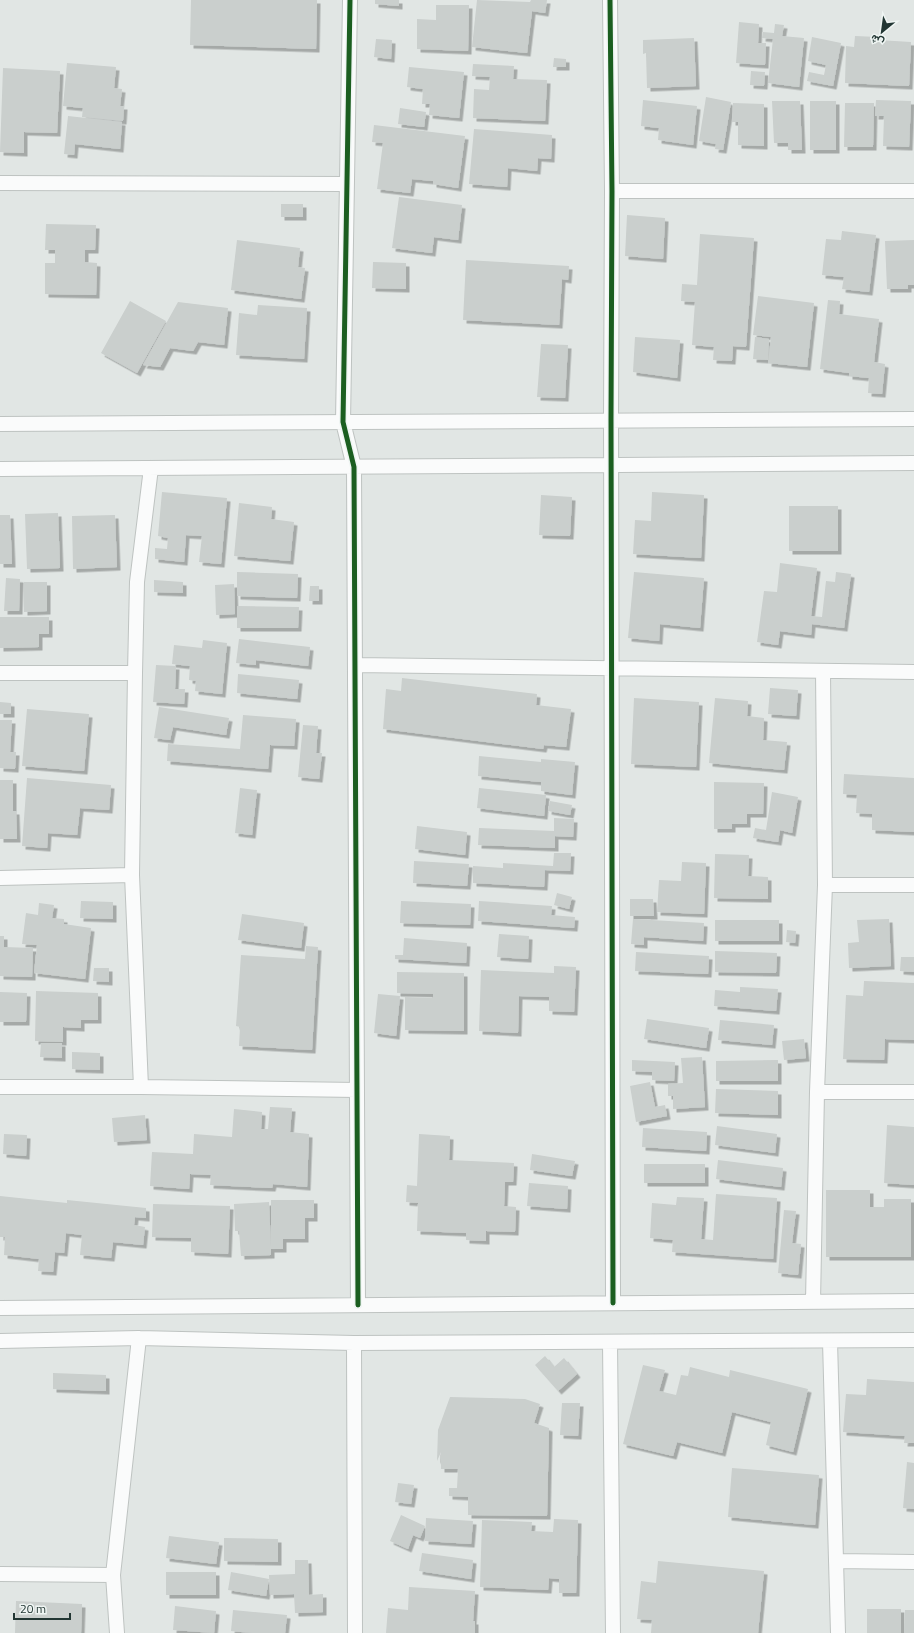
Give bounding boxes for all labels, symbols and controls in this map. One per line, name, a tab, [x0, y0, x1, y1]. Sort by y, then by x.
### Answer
north arrow	[862, 12, 902, 52]
text: ش	[867, 31, 887, 51]
scale bar	[14, 1595, 70, 1621]
text: 20 m	[20, 1599, 46, 1618]

